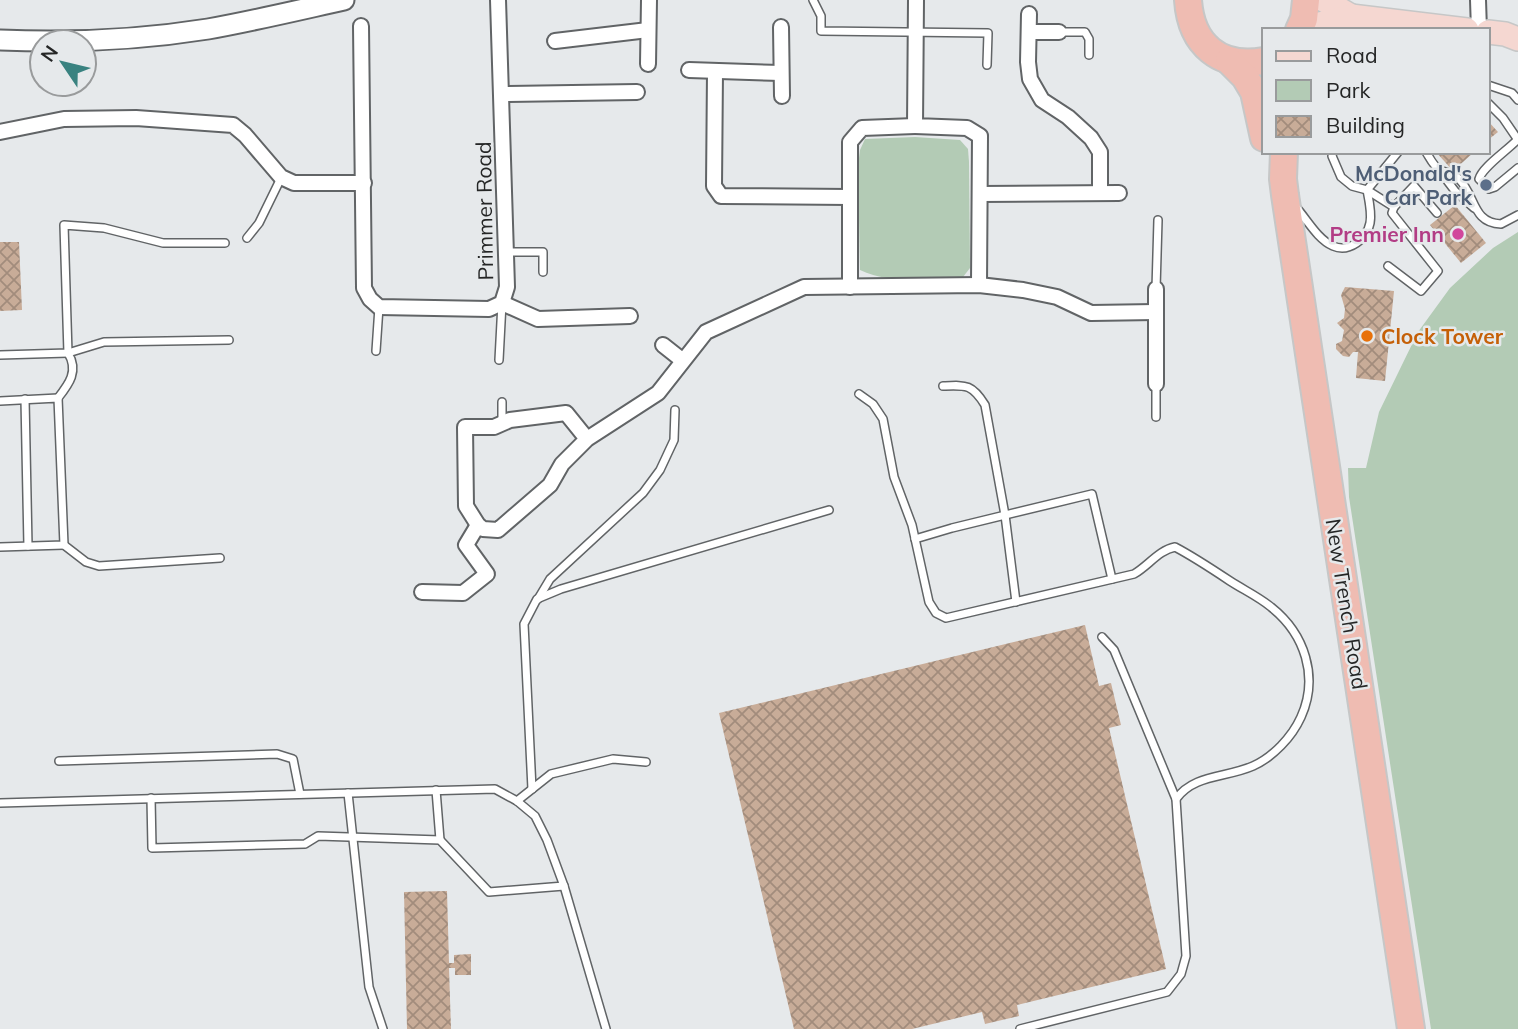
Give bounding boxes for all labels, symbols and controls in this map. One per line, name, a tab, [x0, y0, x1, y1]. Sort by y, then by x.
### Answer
north arrow	[28, 28, 98, 98]
legend	[1262, 28, 1490, 154]
text: N	[35, 40, 63, 66]
text: Road	[1326, 42, 1377, 68]
text: Park	[1326, 77, 1370, 103]
text: Building	[1326, 112, 1405, 138]
street label: Primmer Road	[470, 141, 498, 281]
place label: McDonald's Car Park	[1355, 160, 1472, 210]
marker: McDonald's Car Park	[1478, 177, 1494, 193]
place label: Premier Inn	[1329, 221, 1444, 247]
marker: Premier Inn	[1450, 226, 1466, 242]
place label: Clock Tower	[1381, 323, 1504, 349]
marker: Clock Tower	[1359, 328, 1375, 344]
street label: New Trench Road	[1321, 517, 1373, 691]

